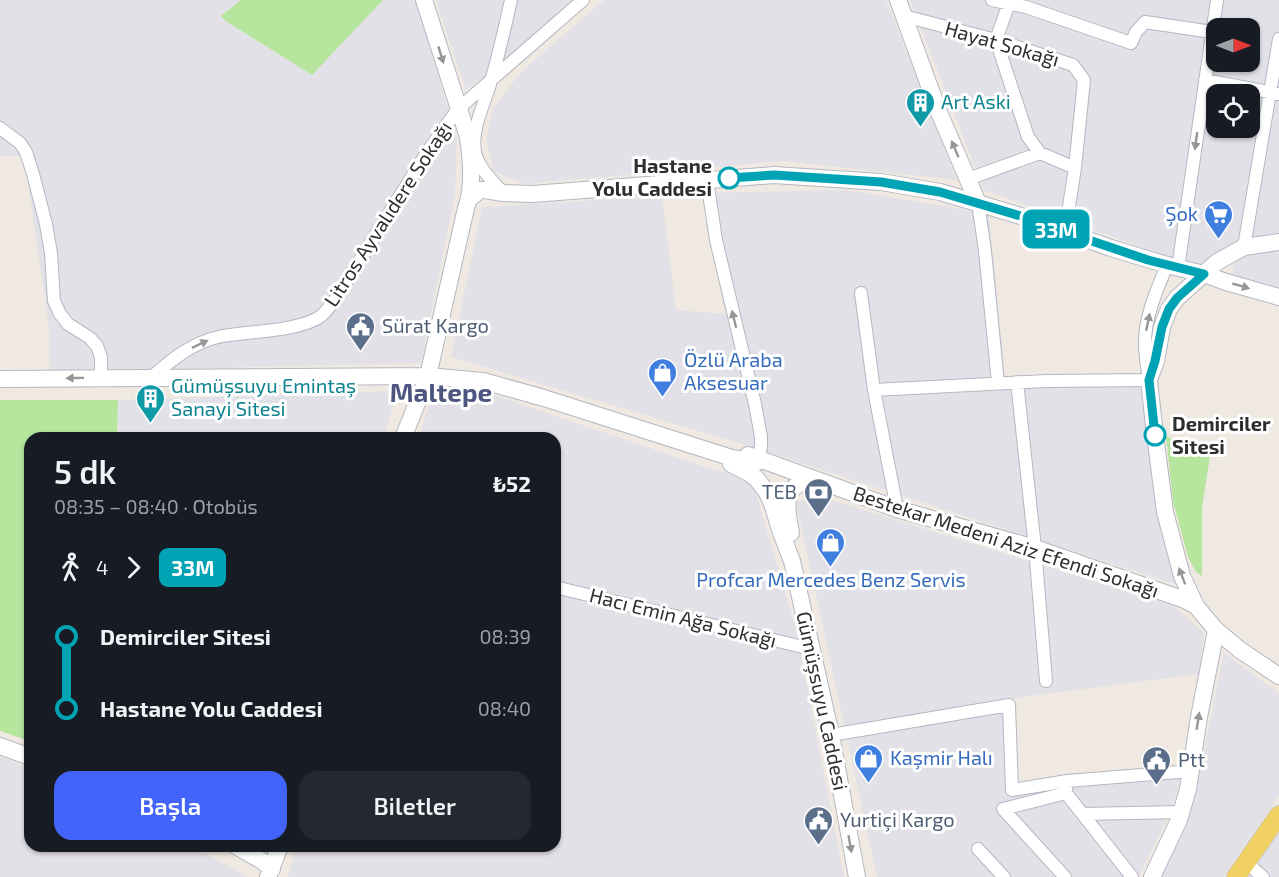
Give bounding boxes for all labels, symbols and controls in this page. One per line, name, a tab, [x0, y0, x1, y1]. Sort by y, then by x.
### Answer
street label: Hayat Sokağı	[942, 15, 1062, 71]
north arrow	[1206, 18, 1260, 72]
map controls	[1206, 18, 1260, 138]
one-way arrow	[437, 46, 446, 64]
button: locate	[1206, 84, 1260, 138]
building icon: Art Aski	[904, 86, 936, 128]
place label: Art Aski	[941, 89, 1011, 113]
street label: Litros Ayvalıdere Sokağı	[318, 116, 456, 311]
one-way arrow	[1192, 132, 1201, 151]
one-way arrow	[950, 139, 960, 157]
place label: Hastane Yolu Caddesi	[592, 153, 712, 200]
marker: Hastane Yolu Caddesi	[718, 167, 740, 189]
supermarket icon: Şok	[1203, 198, 1235, 240]
place label: Şok	[1165, 201, 1198, 226]
line badge: 33M	[1022, 210, 1090, 248]
text: 33M	[1034, 217, 1078, 242]
one-way arrow	[1232, 282, 1250, 291]
public building icon: Sürat Kargo	[345, 310, 377, 352]
one-way arrow	[728, 310, 738, 328]
place label: Sürat Kargo	[382, 313, 489, 337]
one-way arrow	[1143, 313, 1153, 331]
one-way arrow	[191, 340, 208, 349]
place label: Özlü Araba Aksesuar	[684, 347, 783, 394]
shop icon: Özlü Araba Aksesuar	[647, 356, 679, 398]
one-way arrow	[66, 373, 85, 383]
place label: Gümüşsuyu Emintaş Sanayi Sitesi	[171, 373, 356, 420]
district label: Maltepe	[390, 376, 492, 407]
building icon: Gümüşsuyu Emintaş Sanayi Sitesi	[134, 382, 166, 424]
place label: Demirciler Sitesi	[1172, 411, 1271, 458]
marker: Demirciler Sitesi	[1144, 424, 1166, 446]
text: 5 dk	[54, 451, 116, 491]
text: ₺52	[493, 470, 531, 496]
bank icon: TEB	[802, 476, 834, 518]
place label: TEB	[762, 479, 797, 503]
street label: Bestekar Medeni Aziz Efendi Sokağı	[850, 480, 1162, 602]
text: 08:35 – 08:40 · Otobüs	[54, 494, 258, 518]
shop icon: Profcar Mercedes Benz Servis	[815, 526, 847, 568]
icon: walk	[54, 551, 87, 584]
icon: forward	[117, 551, 150, 584]
text: 4	[96, 555, 108, 579]
text: 33M	[171, 555, 214, 580]
place label: Profcar Mercedes Benz Servis	[696, 567, 966, 591]
one-way arrow	[1177, 567, 1187, 585]
street label: Hacı Emin Ağa Sokağı	[587, 582, 779, 652]
street label: Gümüşsuyu Caddesi	[791, 609, 854, 793]
text: Demirciler Sitesi	[100, 623, 271, 649]
text: 08:39	[480, 624, 531, 648]
text: Hastane Yolu Caddesi	[100, 695, 323, 721]
text: 08:40	[478, 696, 531, 720]
one-way arrow	[1194, 712, 1203, 731]
shop icon: Kaşmir Halı	[853, 742, 885, 784]
public building icon: Ptt	[1141, 744, 1173, 786]
place label: Kaşmir Halı	[890, 745, 993, 770]
place label: Ptt	[1178, 747, 1205, 771]
button: Başla	[54, 771, 287, 840]
button: Biletler	[299, 771, 531, 840]
public building icon: Yurtiçi Kargo	[803, 804, 835, 846]
place label: Yurtiçi Kargo	[840, 807, 955, 832]
one-way arrow	[846, 835, 855, 854]

